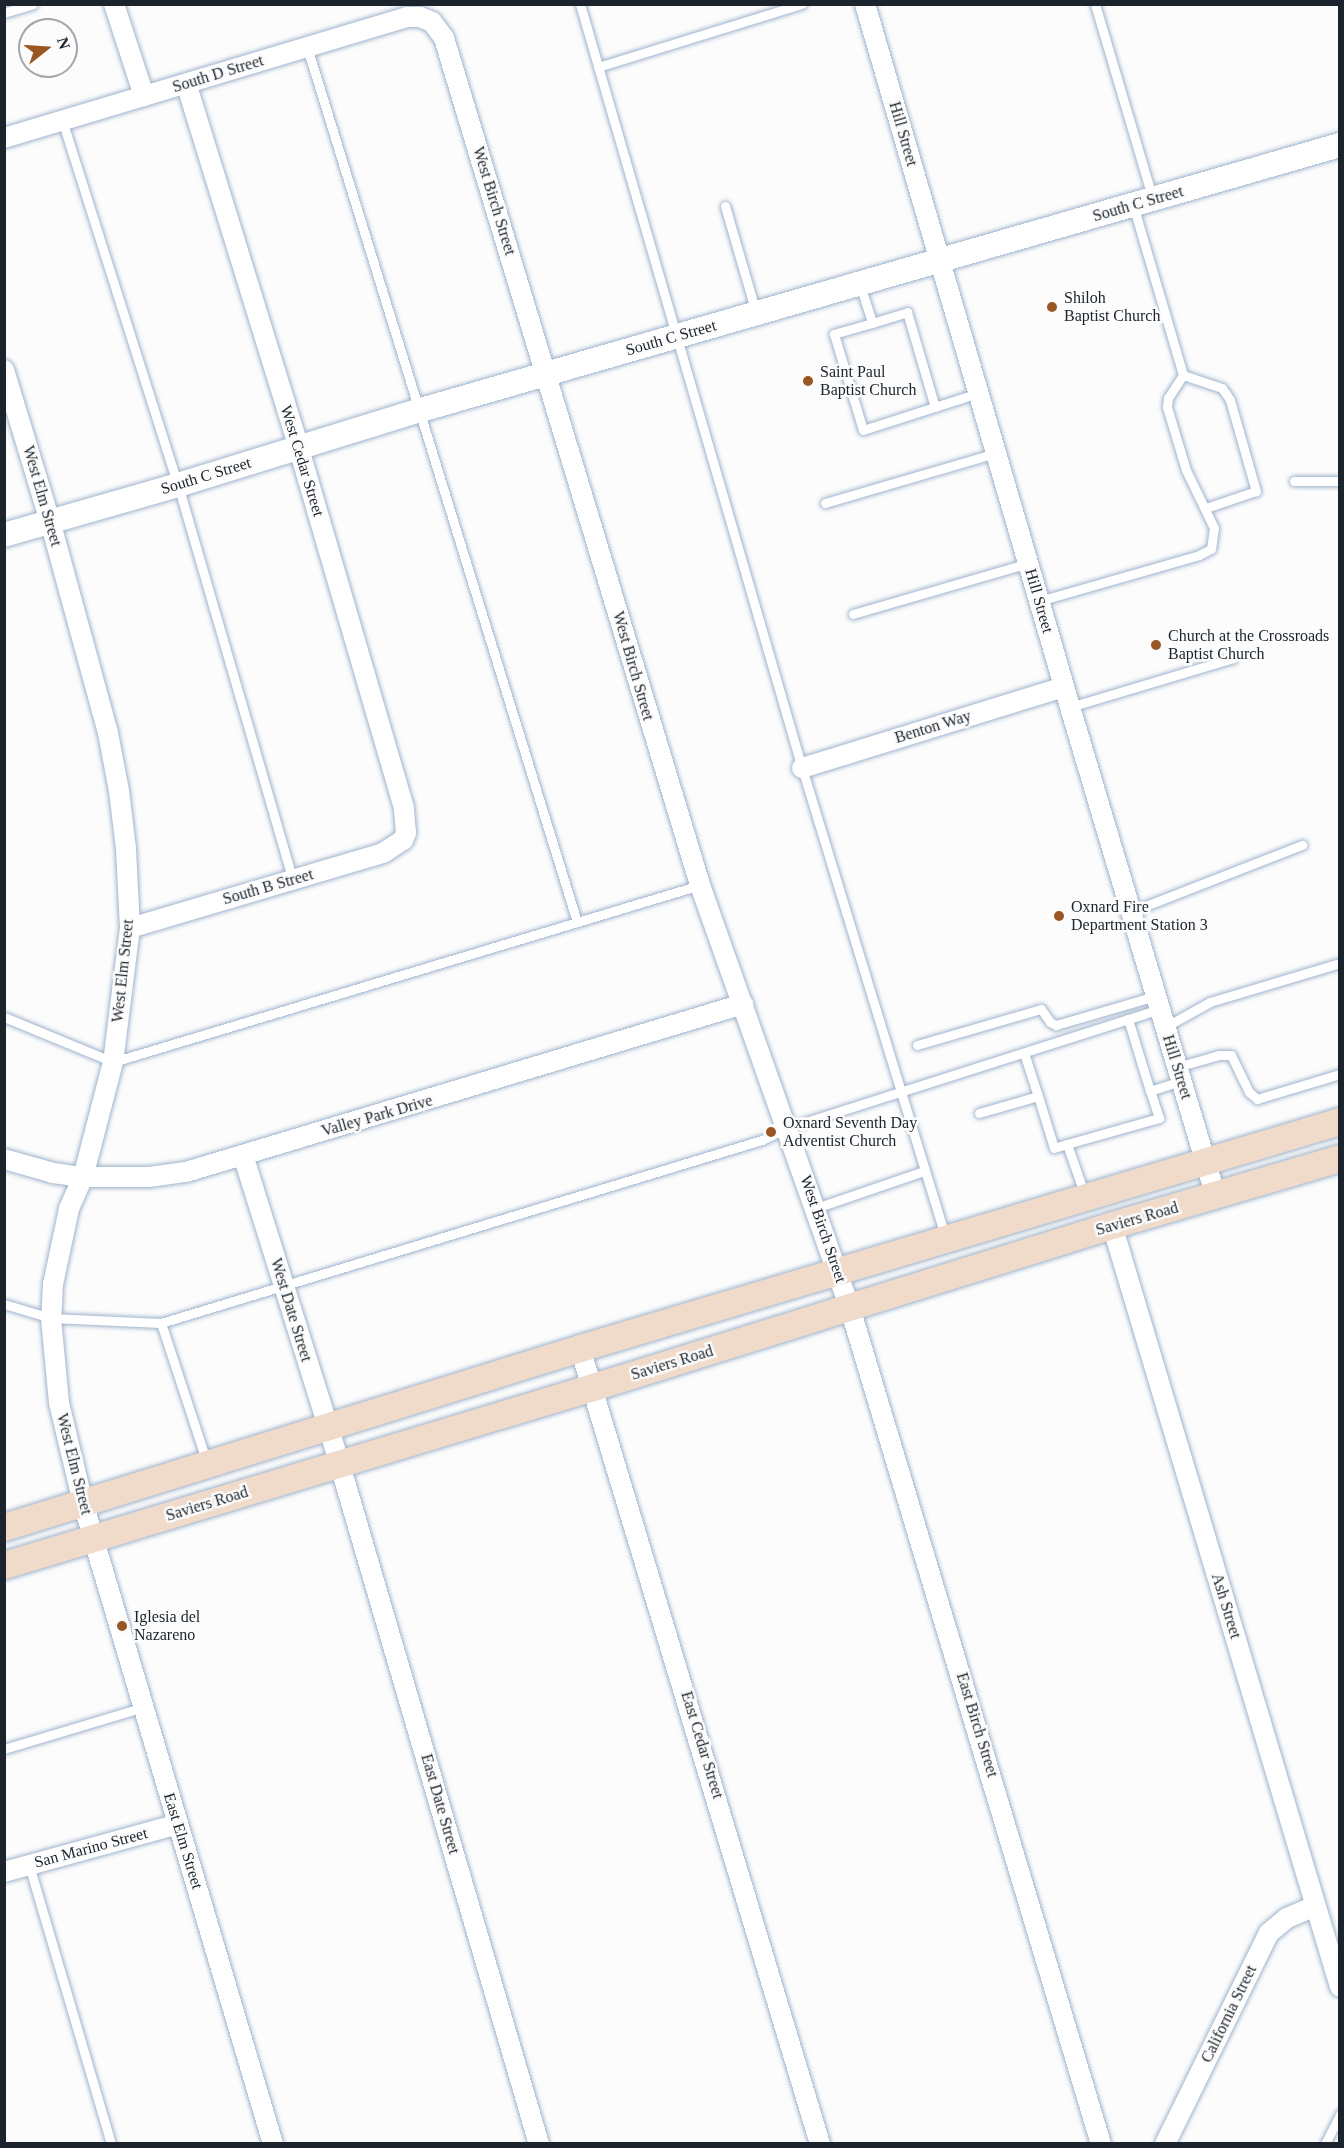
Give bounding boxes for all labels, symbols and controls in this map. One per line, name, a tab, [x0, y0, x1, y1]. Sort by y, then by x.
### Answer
north arrow	[18, 18, 78, 78]
text: N	[54, 35, 74, 51]
street label: South D Street	[170, 51, 266, 97]
street label: Hill Street	[885, 100, 921, 168]
street label: West Birch Street	[468, 144, 520, 258]
street label: South C Street	[1090, 182, 1186, 226]
place label: Shiloh Baptist Church	[1064, 288, 1160, 326]
marker: Shiloh Baptist Church	[1045, 300, 1059, 314]
street label: South C Street	[623, 316, 719, 360]
place label: Saint Paul Baptist Church	[820, 362, 916, 400]
marker: Saint Paul Baptist Church	[801, 374, 815, 388]
street label: West Cedar Street	[276, 403, 328, 519]
street label: West Elm Street	[18, 444, 66, 548]
street label: South C Street	[159, 453, 253, 499]
street label: Hill Street	[1021, 567, 1057, 635]
street label: West Birch Street	[608, 609, 658, 723]
place label: Church at the Crossroads Baptist Church	[1168, 626, 1329, 664]
marker: Church at the Crossroads Baptist Church	[1149, 638, 1163, 652]
street label: Benton Way	[892, 706, 974, 748]
street label: South B Street	[220, 865, 316, 909]
place label: Oxnard Fire Department Station 3	[1071, 897, 1208, 935]
marker: Oxnard Fire Department Station 3	[1052, 909, 1066, 923]
street label: West Elm Street	[108, 918, 138, 1024]
street label: Hill Street	[1158, 1033, 1196, 1101]
street label: Valley Park Drive	[319, 1091, 435, 1141]
place label: Oxnard Seventh Day Adventist Church	[783, 1113, 917, 1151]
marker: Oxnard Seventh Day Adventist Church	[764, 1125, 778, 1139]
street label: West Birch Street	[796, 1173, 850, 1285]
street label: Saviers Road	[1094, 1198, 1180, 1240]
street label: West Date Street	[266, 1256, 316, 1364]
street label: Saviers Road	[629, 1341, 715, 1385]
street label: West Elm Street	[52, 1411, 96, 1517]
street label: Saviers Road	[164, 1482, 250, 1526]
street label: Ash Street	[1207, 1571, 1245, 1641]
place label: Iglesia del Nazareno	[134, 1607, 200, 1645]
marker: Iglesia del Nazareno	[115, 1619, 129, 1633]
street label: East Birch Street	[952, 1670, 1002, 1780]
street label: East Cedar Street	[677, 1689, 727, 1801]
street label: East Date Street	[417, 1752, 463, 1856]
street label: East Elm Street	[159, 1791, 207, 1891]
street label: San Marino Street	[32, 1824, 150, 1872]
street label: California Street	[1197, 1962, 1261, 2066]

